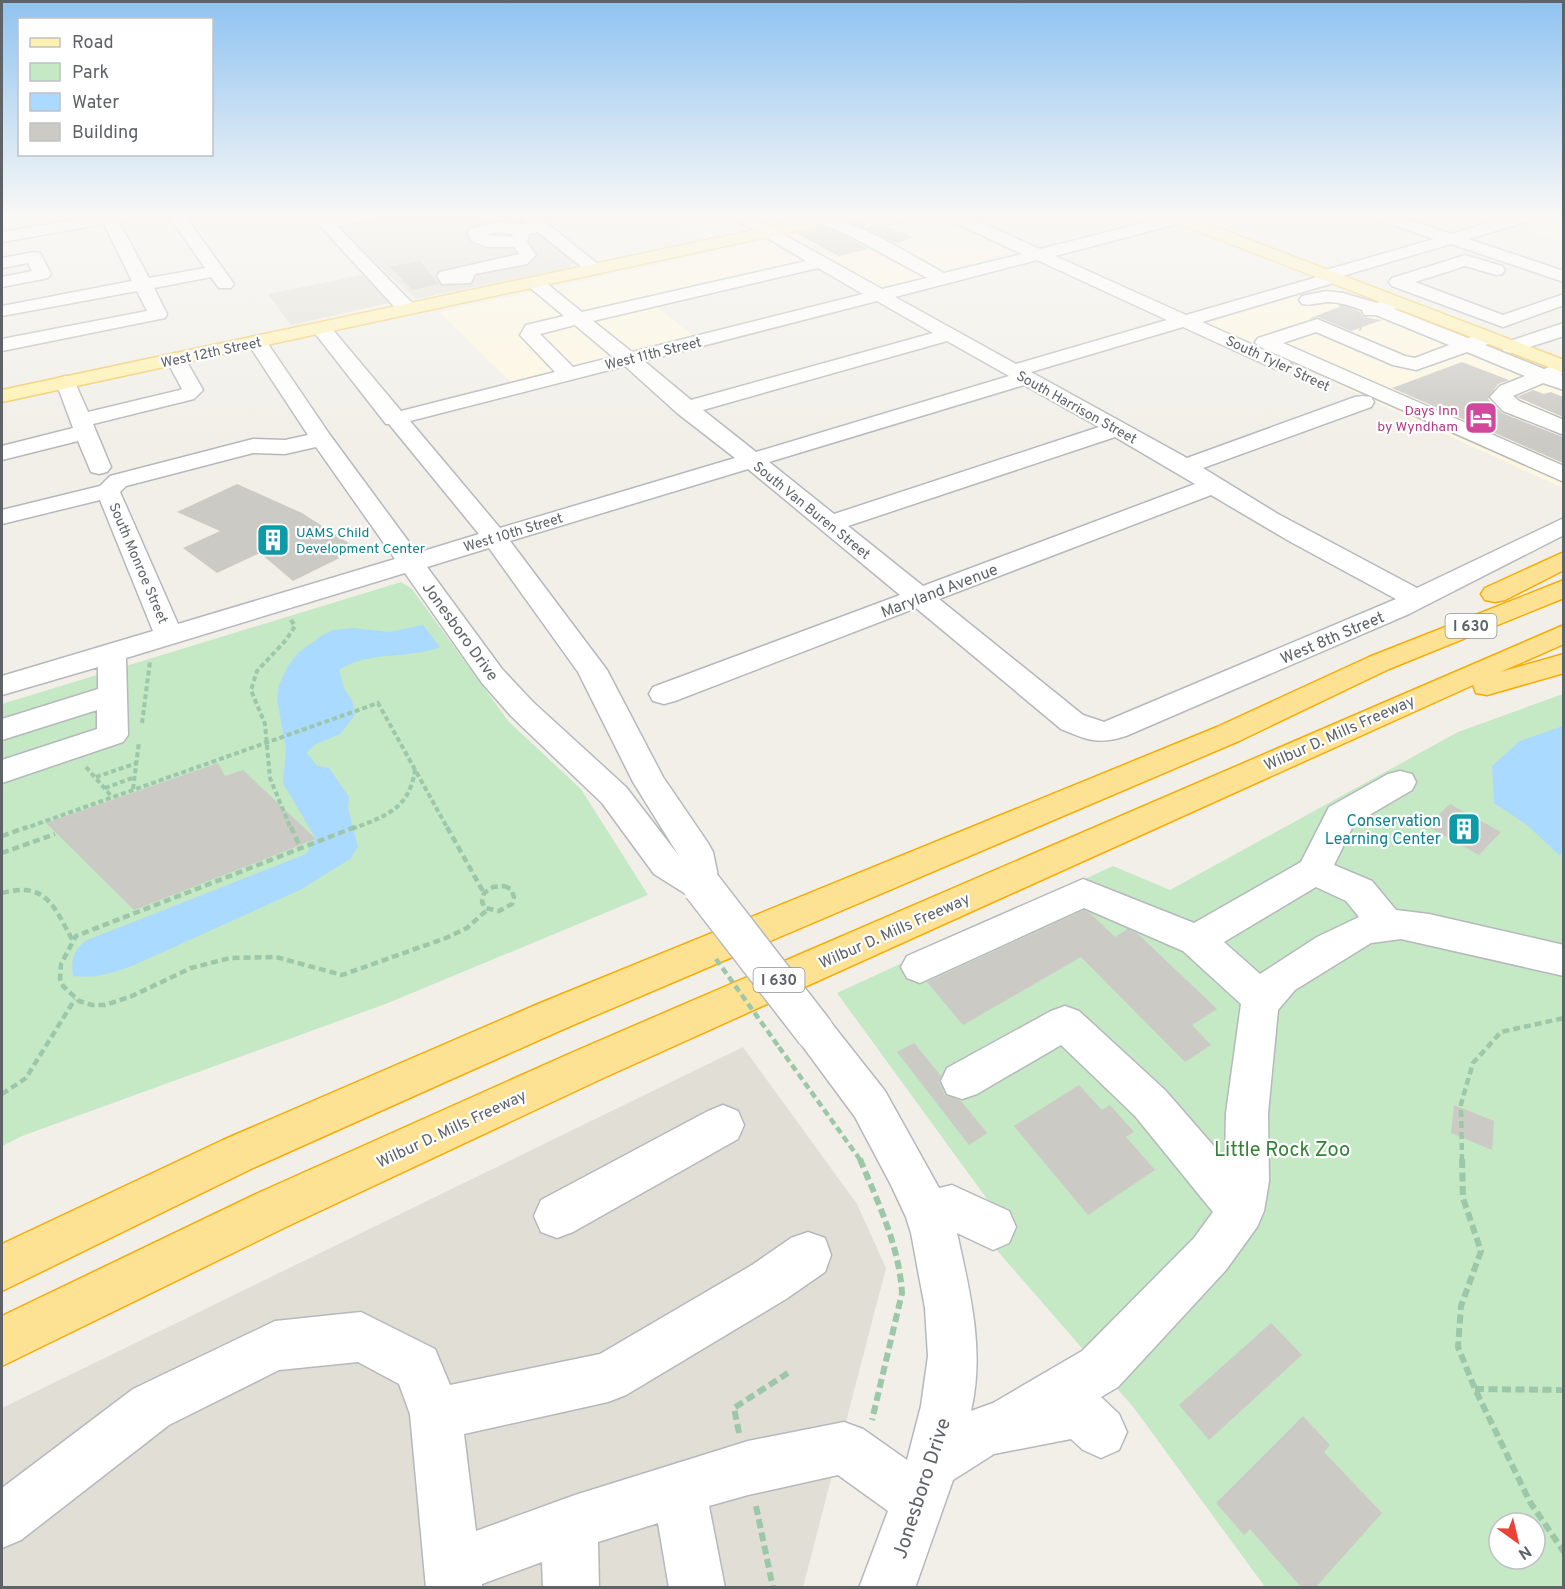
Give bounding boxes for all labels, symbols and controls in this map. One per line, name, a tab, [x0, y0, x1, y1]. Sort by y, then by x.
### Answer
legend	[18, 18, 213, 156]
text: Road	[72, 32, 114, 55]
text: Park	[72, 62, 109, 85]
text: Water	[72, 92, 119, 115]
text: Building	[72, 122, 138, 145]
street label: South Tyler Street	[1223, 333, 1332, 396]
street label: West 11th Street	[603, 334, 703, 375]
street label: West 12th Street	[159, 335, 263, 372]
street label: South Harrison Street	[1013, 368, 1139, 449]
hotel icon: Days Inn by Wyndham	[1463, 400, 1499, 436]
place label: Days Inn by Wyndham	[1377, 403, 1458, 436]
street label: South Van Buren Street	[749, 459, 873, 564]
street label: South Monroe Street	[104, 501, 171, 627]
street label: West 10th Street	[462, 510, 565, 557]
building icon: UAMS Child Development Center	[255, 522, 291, 558]
place label: UAMS Child Development Center	[296, 525, 426, 558]
street label: Maryland Avenue	[878, 560, 1001, 623]
street label: Jonesboro Drive	[417, 579, 502, 686]
street label: West 8th Street	[1278, 608, 1388, 670]
road number: I 630	[1446, 614, 1496, 638]
street label: Wilbur D. Mills Freeway	[1261, 692, 1418, 776]
building icon: Conservation Learning Center	[1446, 811, 1482, 847]
place label: Conservation Learning Center	[1325, 812, 1441, 850]
street label: Wilbur D. Mills Freeway	[816, 890, 973, 974]
road number: I 630	[754, 968, 804, 992]
street label: Wilbur D. Mills Freeway	[374, 1086, 530, 1173]
park label: Little Rock Zoo	[1214, 1138, 1350, 1164]
street label: Jonesboro Drive	[888, 1415, 958, 1562]
north arrow	[1487, 1511, 1547, 1571]
text: N	[1514, 1540, 1535, 1563]

